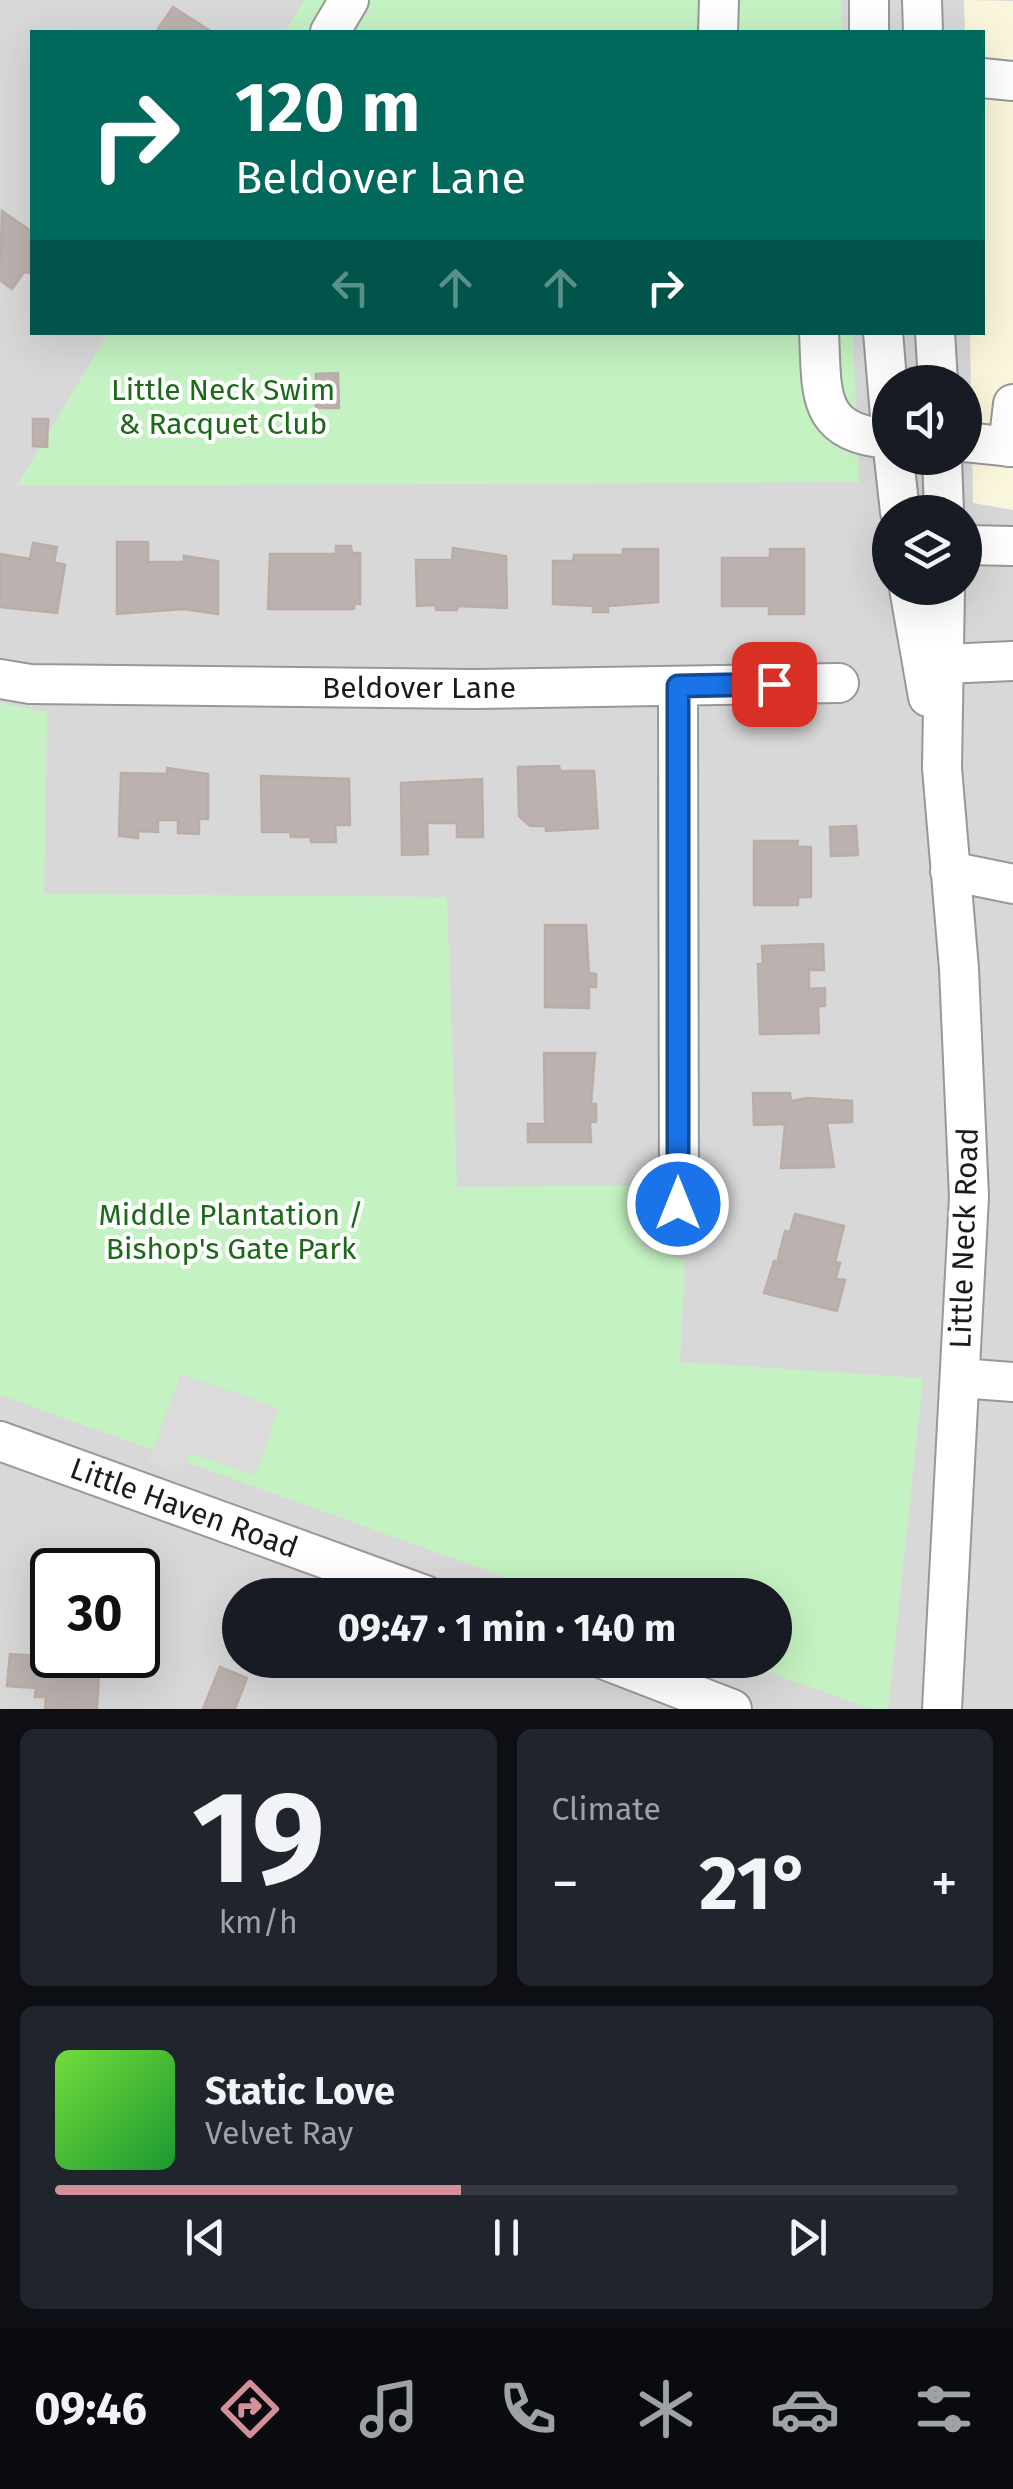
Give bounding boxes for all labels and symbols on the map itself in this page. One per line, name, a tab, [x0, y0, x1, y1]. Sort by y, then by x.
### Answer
park label: Little Neck Swim & Racquet Club	[111, 372, 335, 442]
pin	[732, 642, 817, 727]
street label: Beldover Lane	[322, 670, 516, 706]
street label: Little Neck Road	[942, 1127, 986, 1349]
position arrow	[626, 1152, 730, 1256]
park label: Middle Plantation / Bishop's Gate Park	[98, 1197, 364, 1267]
street label: Little Haven Road	[65, 1450, 303, 1566]
speed limit sign: 30	[30, 1548, 160, 1678]

